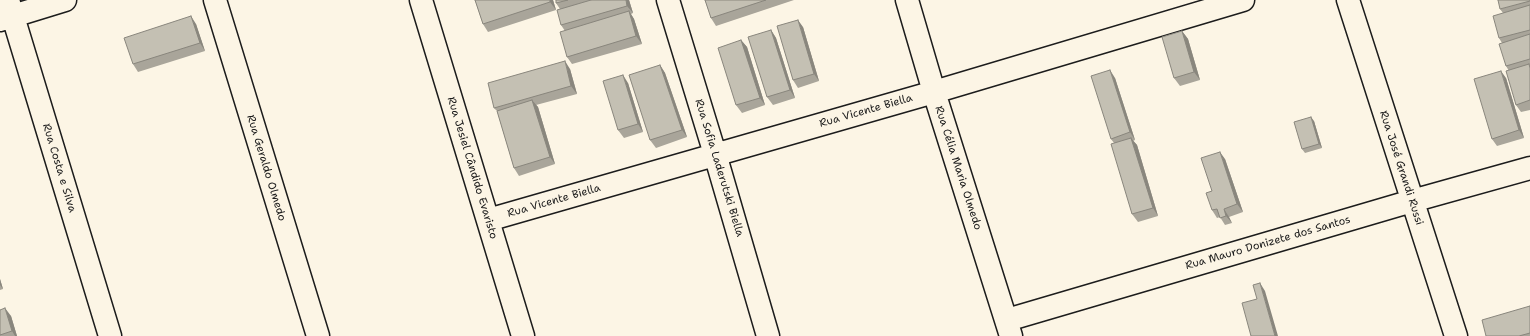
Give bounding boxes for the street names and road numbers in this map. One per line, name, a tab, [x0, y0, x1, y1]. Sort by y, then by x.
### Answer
street label: Rua Vicente Biella	[818, 91, 914, 131]
street label: Rua Jesiel Cândido Evaristo	[444, 95, 500, 241]
street label: Rua Sofia Laderutski Biella	[692, 98, 746, 238]
street label: Rua Célia Maria Olmedo	[932, 104, 984, 232]
street label: Rua José Grandi Russi	[1376, 109, 1426, 227]
street label: Rua Geraldo Olmedo	[244, 113, 288, 223]
street label: Rua Costa e Silva	[39, 122, 79, 214]
street label: Rua Vicente Biella	[506, 181, 602, 221]
street label: Rua Mauro Donizete dos Santos	[1184, 213, 1352, 273]

